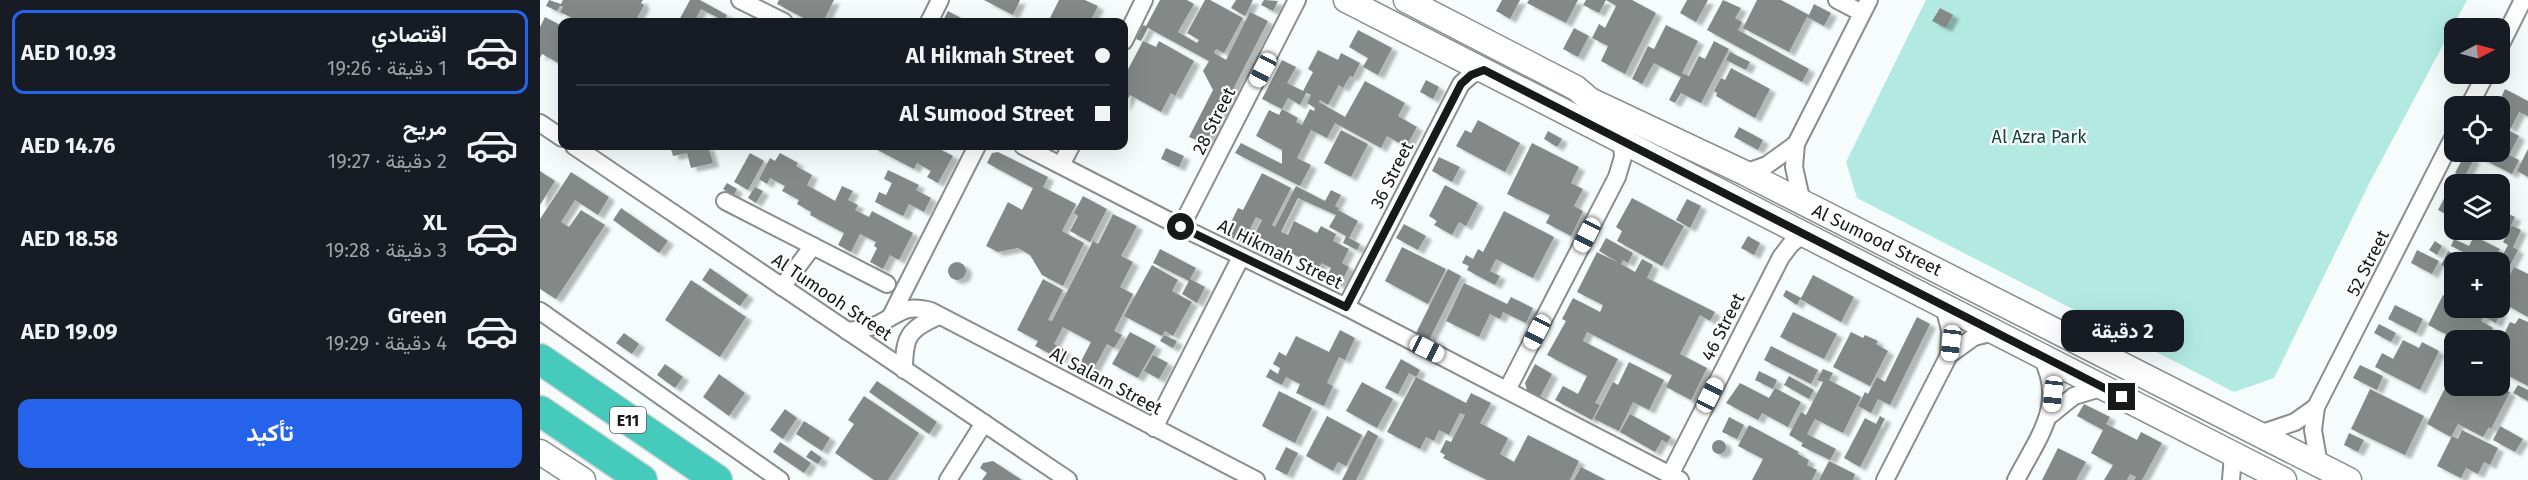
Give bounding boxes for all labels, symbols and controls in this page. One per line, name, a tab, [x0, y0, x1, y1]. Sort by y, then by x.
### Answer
north arrow	[2444, 18, 2510, 84]
map controls	[2444, 18, 2510, 396]
text: اقتصادي	[371, 21, 447, 48]
icon: car	[465, 25, 519, 79]
text: AED 10.93	[21, 39, 116, 66]
text: Al Hikmah Street	[906, 42, 1074, 69]
car	[1247, 50, 1279, 90]
text: 1 دقيقة · 19:26	[327, 56, 447, 80]
street label: 28 Street	[1188, 83, 1240, 158]
button: locate	[2444, 96, 2510, 162]
text: Al Sumood Street	[899, 100, 1074, 127]
text: مريح	[403, 114, 447, 141]
icon: car	[465, 118, 519, 172]
park label: Al Azra Park	[1992, 126, 2087, 148]
text: AED 14.76	[21, 132, 115, 159]
street label: 36 Street	[1366, 137, 1418, 212]
text: 2 دقيقة · 19:27	[328, 149, 447, 173]
button: layers	[2444, 174, 2510, 240]
street label: Al Sumood Street	[1809, 199, 1946, 281]
text: XL	[423, 209, 447, 236]
icon: car	[465, 211, 519, 265]
route start	[1167, 213, 1194, 240]
street label: Al Hikmah Street	[1214, 214, 1347, 294]
car	[1571, 215, 1603, 255]
text: AED 18.58	[21, 225, 118, 252]
street label: 52 Street	[2342, 226, 2394, 300]
text: 3 دقيقة · 19:28	[325, 238, 447, 262]
street label: Al Tumooh Street	[768, 249, 897, 346]
button: +	[2444, 252, 2510, 318]
street label: 46 Street	[1697, 289, 1750, 364]
text: Green	[388, 302, 447, 329]
icon: car	[465, 304, 519, 358]
callout: 2 دقيقة	[2060, 310, 2184, 352]
car	[1521, 312, 1553, 352]
text: AED 19.09	[21, 318, 118, 345]
text: 2 دقيقة	[2091, 319, 2154, 343]
car	[1940, 324, 1962, 362]
button: −	[2444, 330, 2510, 396]
text: 4 دقيقة · 19:29	[325, 331, 447, 355]
car	[1407, 333, 1447, 365]
street label: Al Salam Street	[1046, 342, 1166, 420]
car	[1694, 375, 1726, 415]
car	[2042, 375, 2064, 413]
route end	[2108, 383, 2135, 410]
button: تأكيد	[18, 399, 522, 468]
road number: E11	[610, 407, 646, 433]

